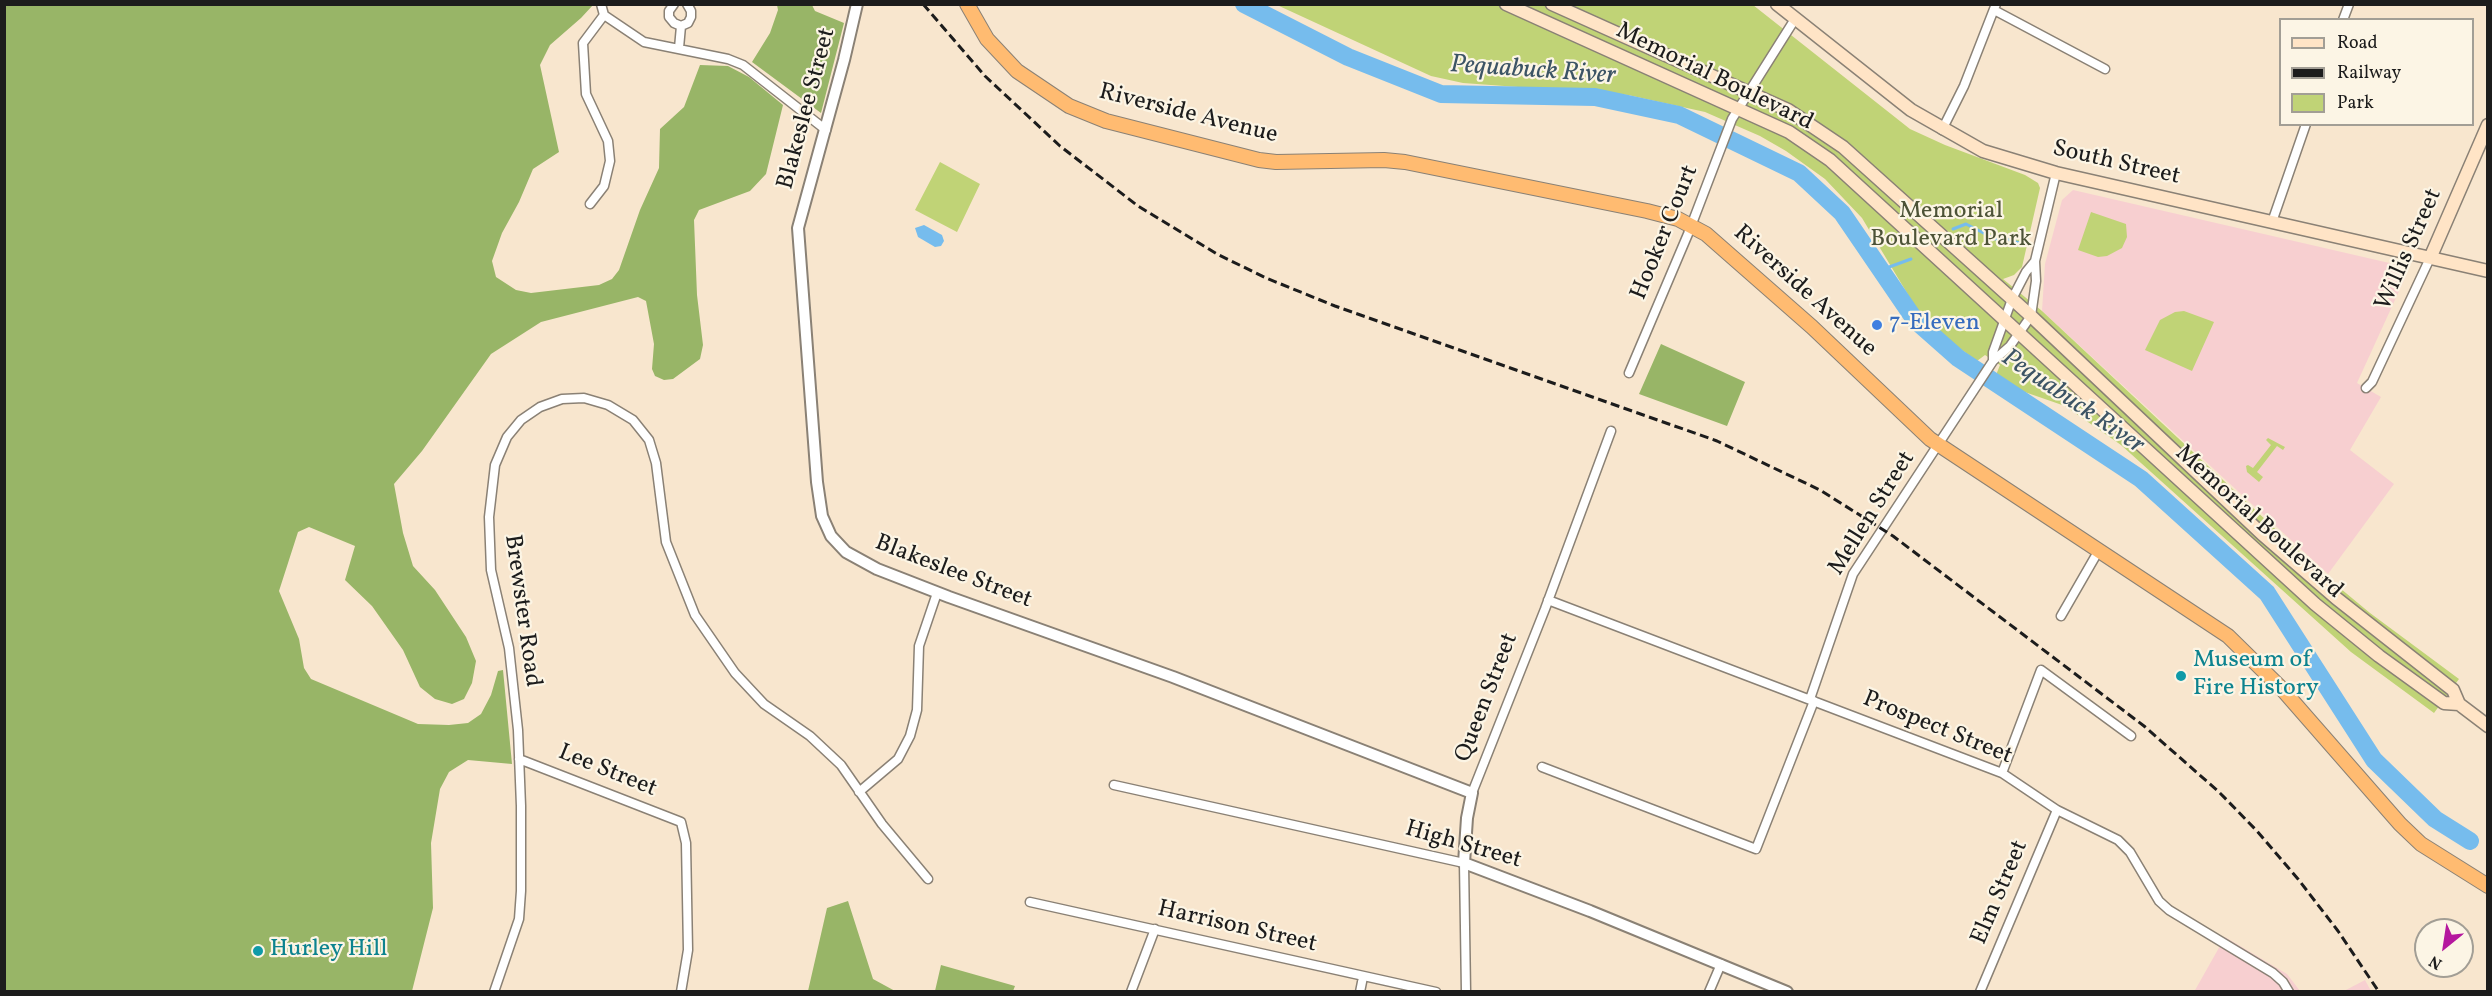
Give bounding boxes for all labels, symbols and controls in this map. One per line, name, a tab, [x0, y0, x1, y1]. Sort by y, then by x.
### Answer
street label: Memorial Boulevard	[1611, 18, 1817, 138]
legend	[2279, 18, 2474, 126]
street label: Blakeslee Street	[773, 25, 843, 193]
text: Road	[2337, 31, 2378, 56]
water label: Pequabuck River	[1449, 51, 1617, 93]
text: Railway	[2337, 61, 2401, 86]
street label: Riverside Avenue	[1096, 79, 1280, 151]
text: Park	[2337, 91, 2374, 116]
street label: South Street	[2049, 135, 2183, 193]
street label: Hooker Court	[1626, 161, 1706, 305]
street label: Willis Street	[2370, 185, 2450, 315]
park label: Memorial Boulevard Park	[1870, 199, 2032, 255]
street label: Riverside Avenue	[1726, 220, 1882, 364]
place label: 7-Eleven	[1889, 311, 1980, 339]
marker: 7-Eleven	[1870, 318, 1884, 332]
water label: Pequabuck River	[1994, 344, 2150, 462]
street label: Memorial Boulevard	[2168, 440, 2348, 606]
street label: Mellen Street	[1823, 447, 1923, 581]
street label: Blakeslee Street	[870, 530, 1036, 616]
street label: Brewster Road	[496, 533, 546, 689]
street label: Queen Street	[1450, 629, 1526, 767]
place label: Museum of Fire History	[2193, 648, 2319, 704]
marker: Museum of Fire History	[2174, 669, 2188, 683]
street label: Prospect Street	[1858, 686, 2016, 772]
street label: Lee Street	[553, 739, 661, 805]
street label: High Street	[1402, 816, 1524, 876]
street label: Elm Street	[1966, 836, 2036, 950]
street label: Harrison Street	[1155, 896, 1319, 960]
north arrow	[2414, 918, 2474, 978]
place label: Hurley Hill	[270, 937, 387, 965]
marker: Hurley Hill	[251, 944, 265, 958]
text: N	[2425, 949, 2447, 974]

